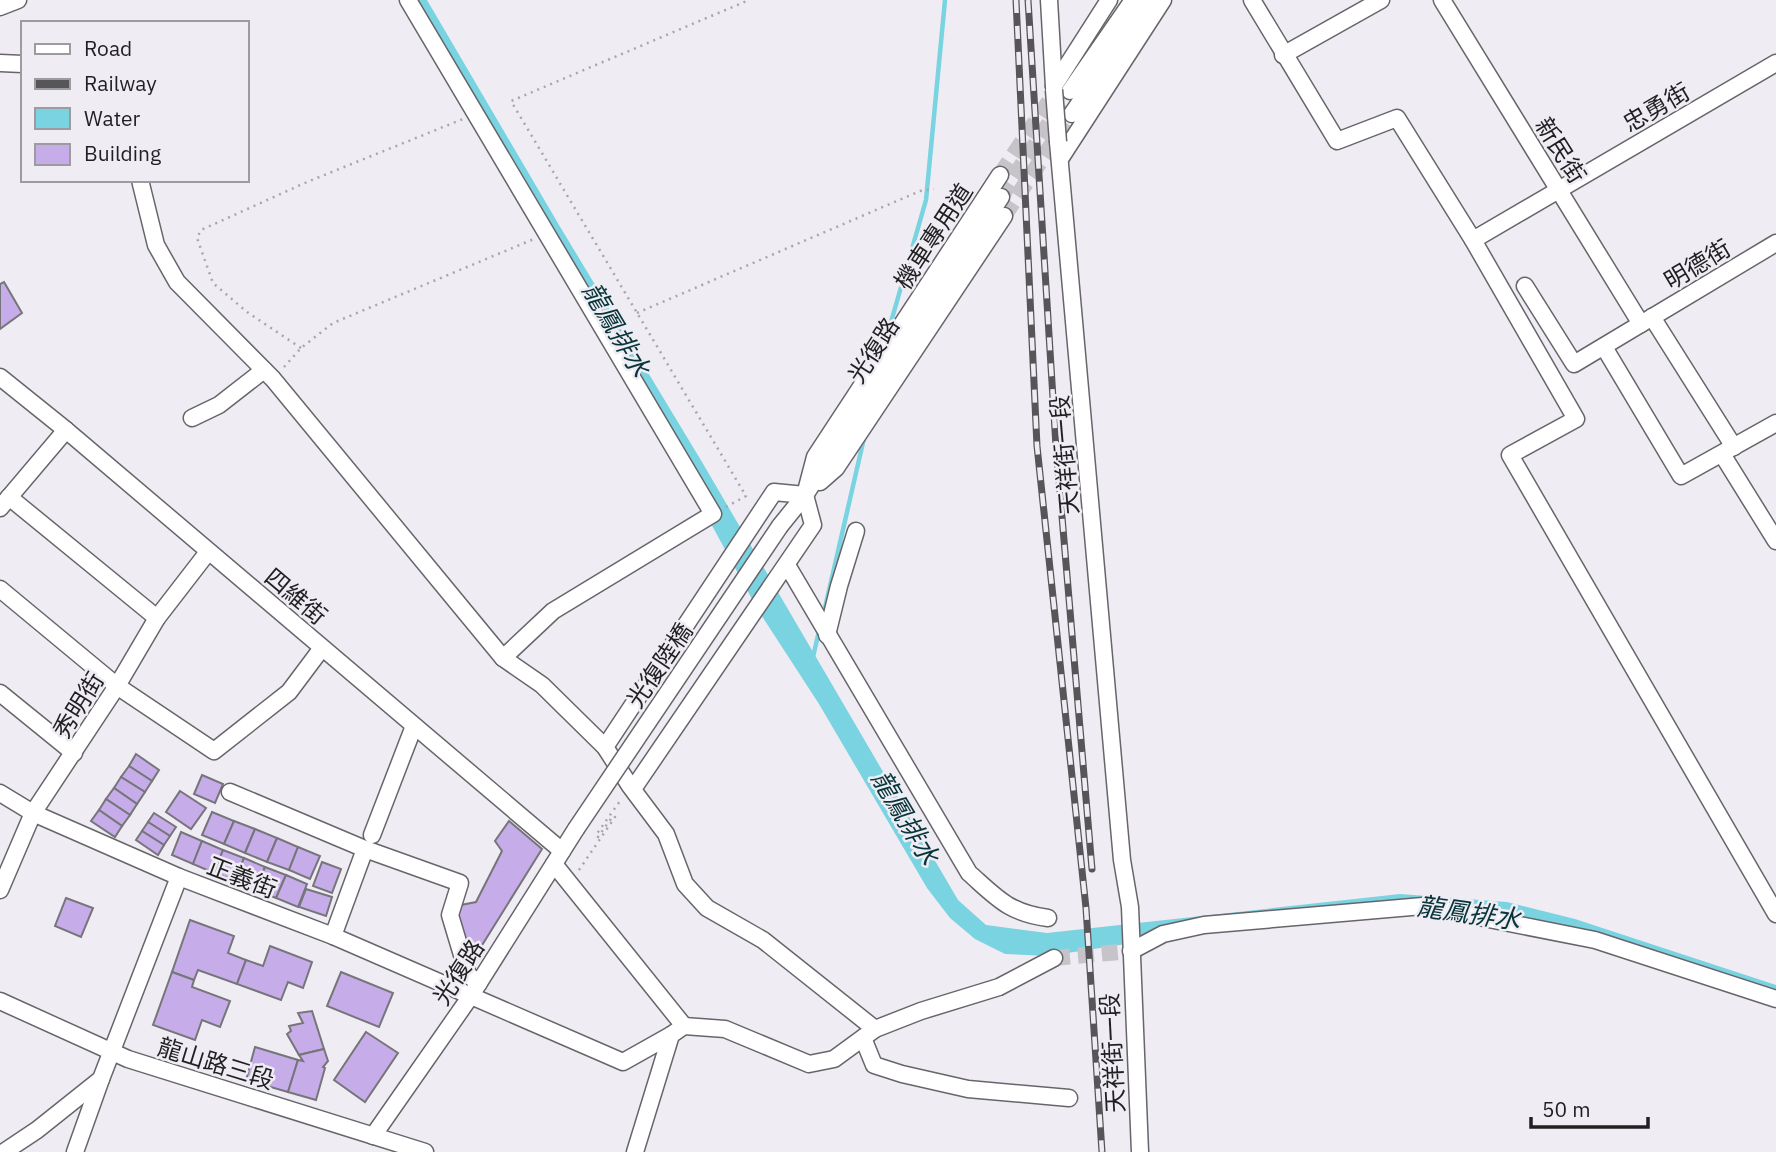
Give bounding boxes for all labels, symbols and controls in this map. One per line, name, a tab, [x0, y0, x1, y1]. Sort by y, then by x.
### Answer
legend	[21, 21, 248, 182]
text: Road	[84, 34, 132, 62]
text: Railway	[84, 69, 157, 97]
street label: 忠勇街	[1617, 75, 1695, 139]
text: Water	[84, 104, 141, 132]
street label: 新民街	[1528, 111, 1594, 189]
text: Building	[84, 139, 161, 167]
street label: 機車專用道	[887, 177, 979, 295]
street label: 明德街	[1658, 232, 1736, 296]
water label: 龍鳳排水	[576, 276, 659, 383]
street label: 光復路	[840, 311, 906, 389]
street label: 天祥街一段	[1043, 394, 1085, 516]
street label: 四維街	[258, 561, 334, 631]
street label: 光復陸橋	[619, 616, 699, 714]
street label: 秀明街	[45, 666, 111, 744]
water label: 龍鳳排水	[865, 764, 948, 871]
street label: 正義街	[203, 849, 281, 905]
water label: 龍鳳排水	[1415, 888, 1524, 936]
street label: 光復路	[425, 933, 491, 1011]
street label: 天祥街一段	[1093, 992, 1131, 1114]
street label: 龍山路三段	[154, 1030, 278, 1096]
scale bar	[1531, 1086, 1648, 1130]
text: 50 m	[1542, 1095, 1591, 1123]

